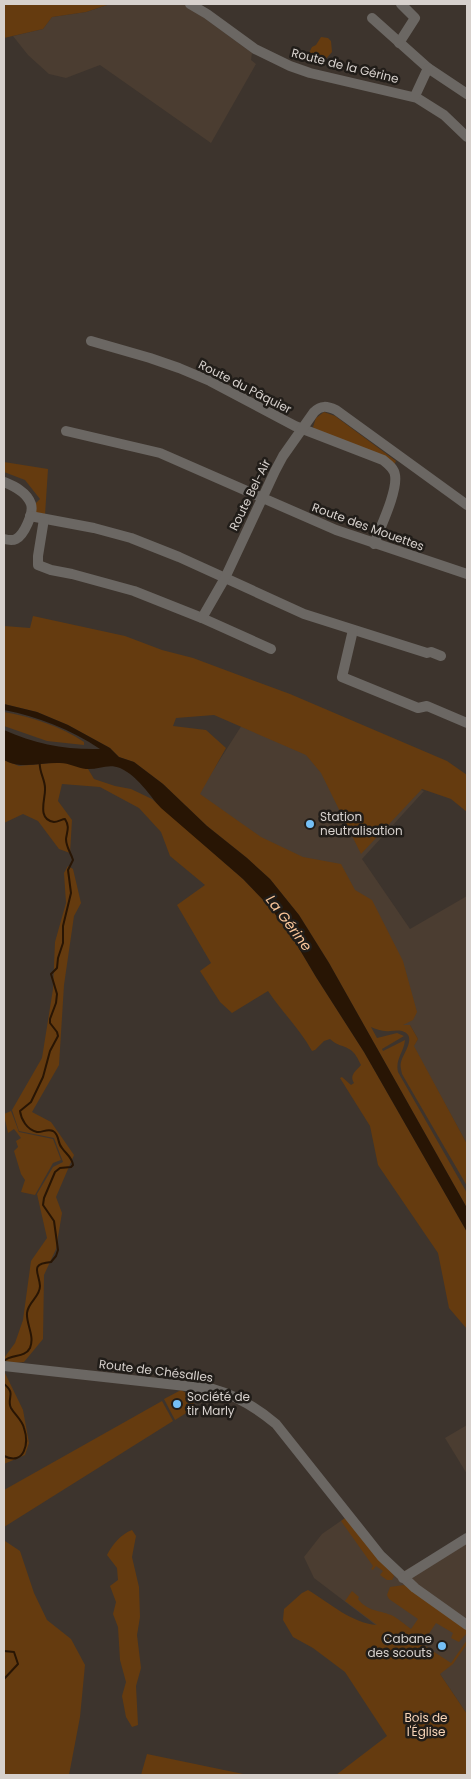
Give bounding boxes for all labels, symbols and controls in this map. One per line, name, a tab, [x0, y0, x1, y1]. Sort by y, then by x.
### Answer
street label: Route de la Gérine	[290, 44, 401, 87]
street label: Route du Pâquier	[196, 356, 295, 418]
street label: Route Bel-Air	[225, 456, 274, 533]
street label: Route des Mouettes	[310, 498, 427, 555]
place label: Station neutralisation	[320, 808, 403, 839]
marker: Station neutralisation	[304, 818, 316, 830]
water label: La Gérine	[261, 891, 317, 955]
street label: Route de Chésalles	[98, 1355, 214, 1386]
place label: Société de tir Marly	[187, 1388, 250, 1419]
marker: Société de tir Marly	[171, 1398, 183, 1410]
place label: Cabane des scouts	[367, 1630, 432, 1661]
marker: Cabane des scouts	[436, 1640, 448, 1652]
park label: Bois de l'Église	[404, 1709, 448, 1740]

